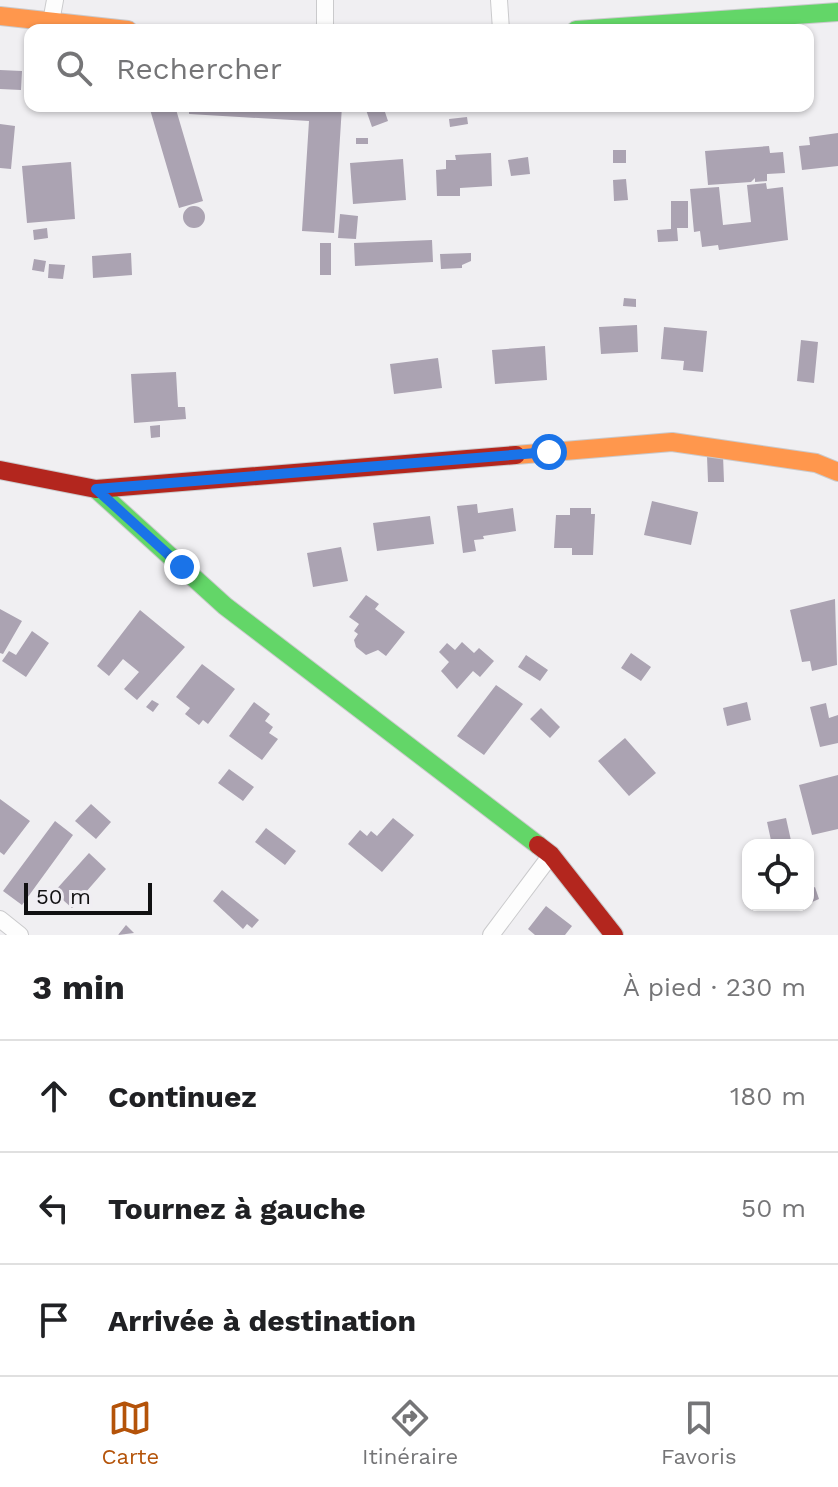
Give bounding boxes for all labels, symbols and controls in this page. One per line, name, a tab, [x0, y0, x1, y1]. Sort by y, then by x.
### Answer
search box	[24, 24, 814, 112]
icon: search	[52, 46, 96, 90]
text: Rechercher	[116, 51, 282, 86]
route start	[531, 434, 567, 470]
route end	[164, 549, 200, 585]
map controls	[742, 839, 814, 911]
button: locate	[742, 839, 814, 911]
scale bar	[24, 879, 152, 915]
text: 50 m	[36, 884, 91, 909]
text: 3 min	[32, 967, 125, 1007]
text: À pied · 230 m	[623, 972, 806, 1002]
icon: ahead	[32, 1074, 76, 1118]
text: Continuez	[108, 1079, 257, 1114]
text: 180 m	[730, 1081, 806, 1111]
icon: left	[32, 1186, 76, 1230]
text: Tournez à gauche	[108, 1191, 366, 1226]
text: 50 m	[741, 1193, 806, 1223]
icon: arrive	[32, 1298, 76, 1342]
text: Arrivée à destination	[108, 1303, 416, 1338]
tab: Carte	[101, 1396, 159, 1469]
tab: Itinéraire	[362, 1396, 458, 1469]
tab: Favoris	[661, 1396, 737, 1469]

